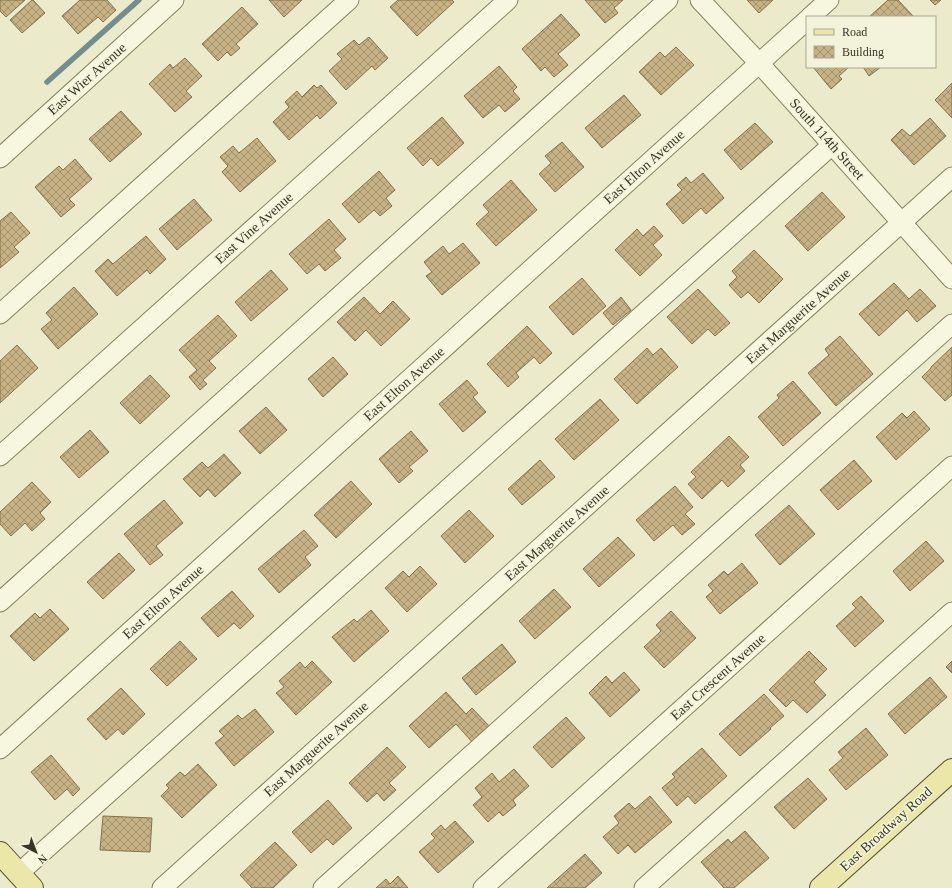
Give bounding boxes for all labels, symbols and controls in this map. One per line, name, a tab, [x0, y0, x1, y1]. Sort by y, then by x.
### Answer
legend	[806, 16, 936, 68]
text: Road	[842, 25, 867, 39]
street label: East Wier Avenue	[45, 40, 129, 118]
text: Building	[842, 45, 884, 59]
street label: South 114th Street	[787, 95, 867, 183]
street label: East Elton Avenue	[601, 127, 687, 207]
street label: East Vine Avenue	[212, 189, 296, 267]
street label: East Marguerite Avenue	[743, 265, 853, 367]
street label: East Elton Avenue	[361, 344, 447, 424]
street label: East Marguerite Avenue	[502, 482, 612, 584]
street label: East Elton Avenue	[120, 562, 206, 642]
street label: East Crescent Avenue	[668, 631, 768, 723]
street label: East Marguerite Avenue	[261, 698, 371, 800]
street label: East Broadway Road	[837, 784, 935, 874]
north arrow	[16, 832, 56, 872]
text: N	[36, 852, 50, 867]

